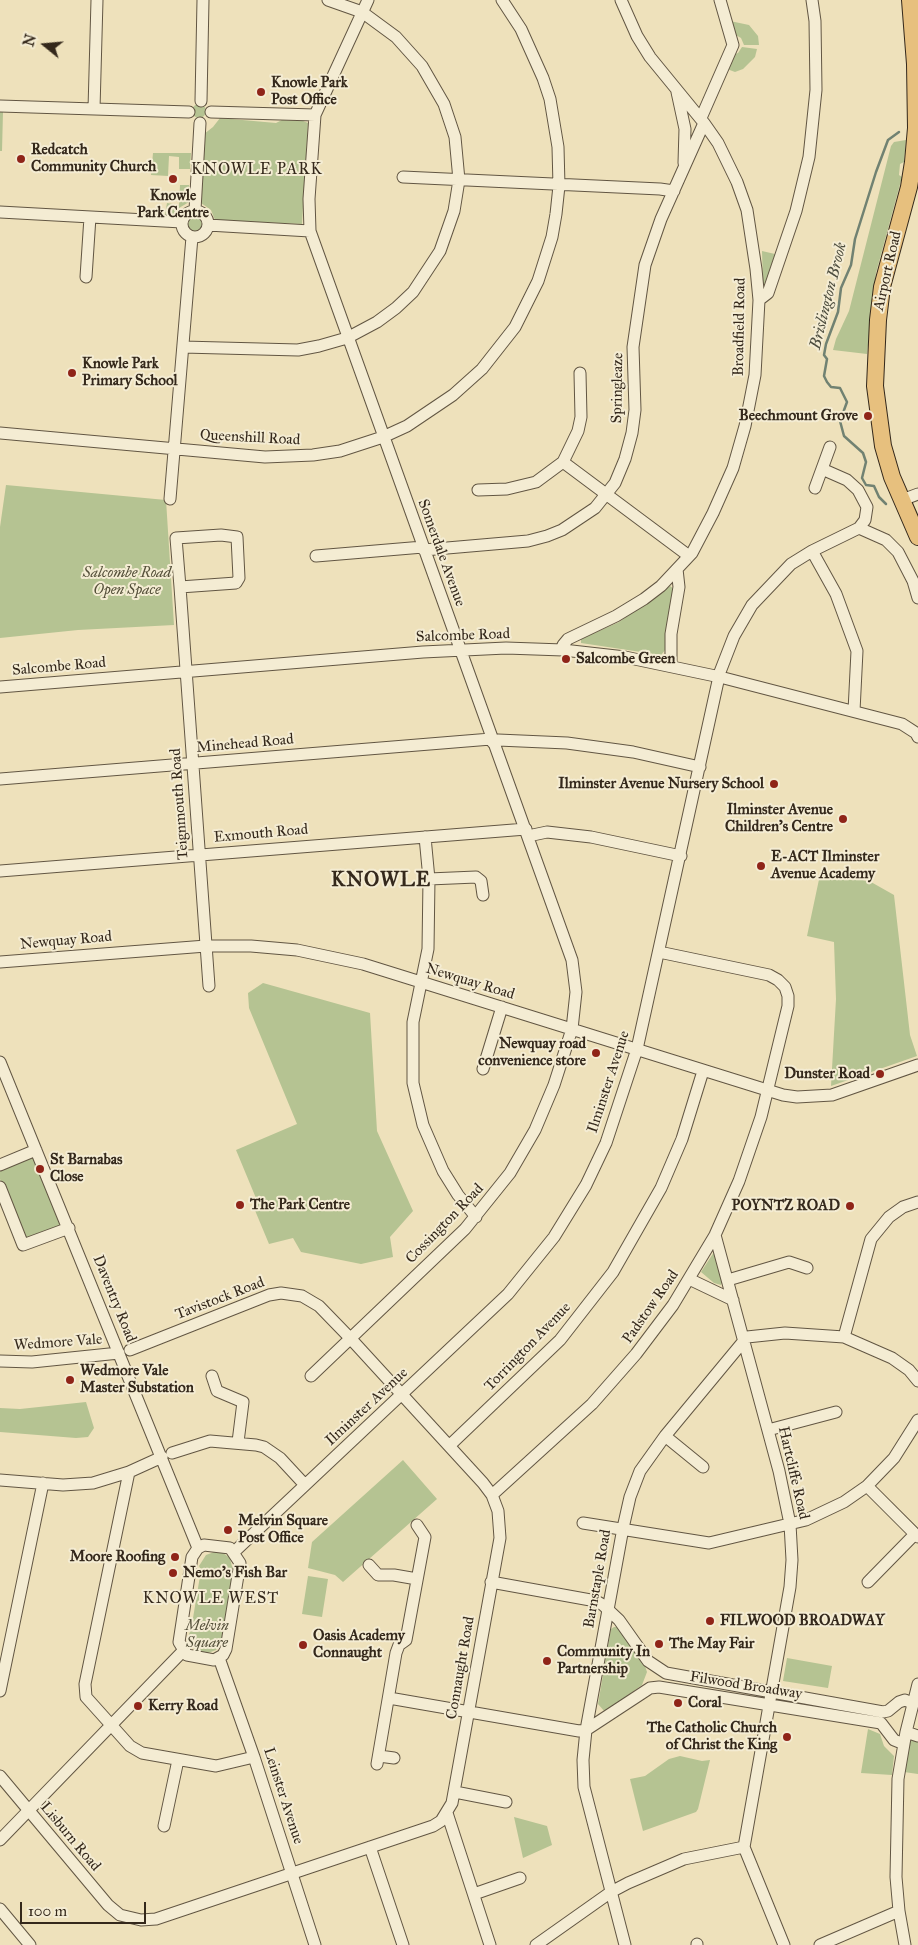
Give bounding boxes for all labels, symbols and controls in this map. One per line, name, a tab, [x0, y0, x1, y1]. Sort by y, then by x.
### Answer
north arrow	[20, 20, 70, 70]
text: N	[20, 32, 40, 49]
place label: Knowle Park Post Office	[271, 74, 348, 109]
marker: Knowle Park Post Office	[255, 86, 267, 98]
place label: Redcatch Community Church	[31, 141, 156, 176]
marker: Redcatch Community Church	[15, 153, 27, 165]
district label: KNOWLE PARK	[190, 160, 324, 180]
marker: Knowle Park Centre	[167, 173, 179, 185]
place label: Knowle Park Centre	[137, 187, 209, 222]
street label: Airport Road	[870, 229, 906, 313]
water label: Brislington Brook	[806, 241, 852, 351]
street label: Broadfield Road	[730, 278, 750, 376]
street label: Springleaze	[608, 352, 628, 424]
place label: Knowle Park Primary School	[82, 355, 178, 390]
marker: Knowle Park Primary School	[66, 367, 78, 379]
place label: Beechmount Grove	[739, 407, 858, 425]
marker: Beechmount Grove	[862, 410, 874, 422]
street label: Queenshill Road	[199, 426, 301, 450]
street label: Somerdale Avenue	[413, 497, 469, 609]
park label: Salcombe Road Open Space	[83, 564, 171, 599]
street label: Salcombe Road	[416, 625, 510, 647]
place label: Salcombe Green	[576, 650, 675, 668]
marker: Salcombe Green	[560, 653, 572, 665]
street label: Salcombe Road	[11, 654, 107, 680]
street label: Minehead Road	[196, 731, 294, 757]
street label: Teignmouth Road	[167, 748, 193, 860]
place label: Ilminster Avenue Nursery School	[558, 775, 764, 793]
marker: Ilminster Avenue Nursery School	[768, 778, 780, 790]
place label: Ilminster Avenue Children's Centre	[725, 801, 833, 836]
marker: Ilminster Avenue Children's Centre	[837, 813, 849, 825]
street label: Exmouth Road	[213, 821, 309, 847]
place label: E-ACT Ilminster Avenue Academy	[771, 848, 879, 883]
marker: E-ACT Ilminster Avenue Academy	[755, 860, 767, 872]
district label: KNOWLE	[330, 869, 432, 893]
street label: Newquay Road	[19, 928, 113, 954]
street label: Newquay Road	[423, 960, 517, 1004]
street label: Ilminster Avenue	[584, 1029, 634, 1135]
place label: Newquay road convenience store	[478, 1035, 586, 1070]
marker: Newquay road convenience store	[590, 1047, 602, 1059]
place label: Dunster Road	[784, 1065, 870, 1083]
marker: Dunster Road	[874, 1068, 886, 1080]
place label: St Barnabas Close	[50, 1151, 123, 1186]
marker: St Barnabas Close	[34, 1163, 46, 1175]
street label: Cossington Road	[402, 1180, 488, 1268]
place label: The Park Centre	[250, 1196, 350, 1214]
place label: POYNTZ ROAD	[732, 1197, 840, 1215]
marker: The Park Centre	[234, 1199, 246, 1211]
marker: POYNTZ ROAD	[844, 1200, 856, 1212]
street label: Daventry Road	[88, 1253, 140, 1345]
street label: Padstow Road	[619, 1267, 683, 1347]
street label: Tavistock Road	[173, 1274, 267, 1324]
street label: Torrington Avenue	[481, 1299, 575, 1395]
street label: Wedmore Vale	[13, 1331, 103, 1355]
place label: Wedmore Vale Master Substation	[80, 1362, 194, 1397]
street label: Ilminster Avenue	[322, 1364, 412, 1450]
marker: Wedmore Vale Master Substation	[64, 1374, 76, 1386]
street label: Hartcliffe Road	[774, 1425, 812, 1521]
place label: Melvin Square Post Office	[238, 1512, 328, 1547]
marker: Melvin Square Post Office	[222, 1524, 234, 1536]
street label: Barnstaple Road	[580, 1528, 616, 1630]
place label: Moore Roofing	[70, 1548, 165, 1566]
marker: Moore Roofing	[169, 1551, 181, 1563]
place label: Nemo's Fish Bar	[183, 1564, 287, 1582]
marker: Nemo's Fish Bar	[167, 1567, 179, 1579]
district label: KNOWLE WEST	[141, 1589, 281, 1609]
place label: FILWOOD BROADWAY	[720, 1612, 885, 1630]
street label: Connaught Road	[443, 1615, 479, 1721]
marker: FILWOOD BROADWAY	[704, 1615, 716, 1627]
park label: Melvin Square	[185, 1617, 229, 1652]
place label: Oasis Academy Connaught	[313, 1627, 405, 1662]
place label: The May Fair	[669, 1635, 754, 1653]
marker: The May Fair	[653, 1638, 665, 1650]
marker: Oasis Academy Connaught	[297, 1639, 309, 1651]
place label: Community In Partnership	[557, 1643, 650, 1678]
marker: Community In Partnership	[541, 1655, 553, 1667]
street label: Filwood Broadway	[689, 1668, 803, 1704]
place label: Coral	[688, 1694, 722, 1712]
place label: Kerry Road	[148, 1697, 218, 1715]
marker: Coral	[672, 1697, 684, 1709]
marker: Kerry Road	[132, 1700, 144, 1712]
place label: The Catholic Church of Christ the King	[647, 1719, 777, 1754]
marker: The Catholic Church of Christ the King	[781, 1731, 793, 1743]
street label: Leinster Avenue	[259, 1745, 307, 1847]
street label: Lisburn Road	[36, 1799, 104, 1875]
scale bar	[22, 1892, 149, 1924]
text: 100 m	[28, 1902, 67, 1920]

